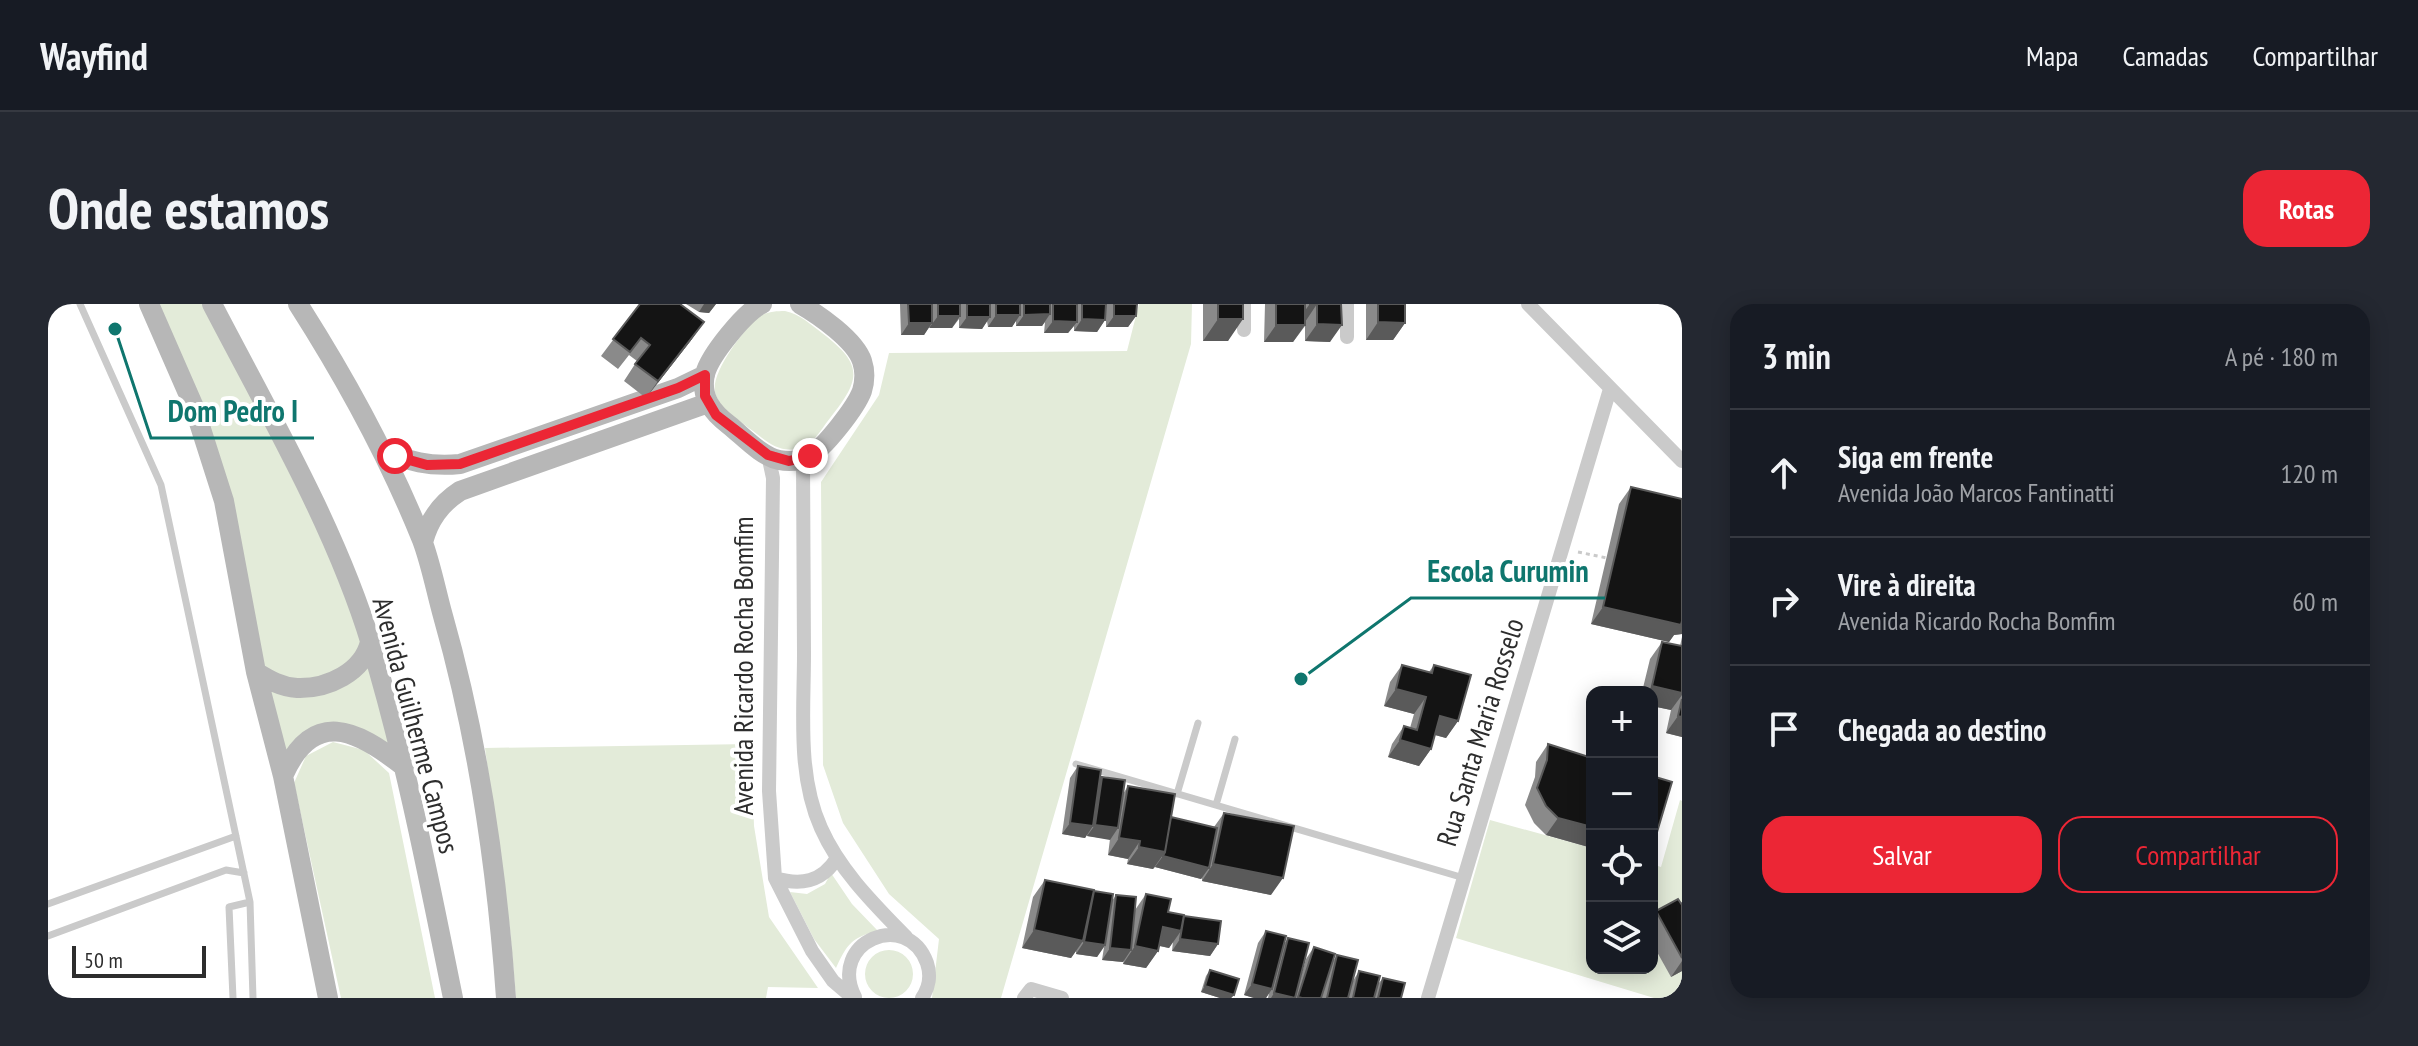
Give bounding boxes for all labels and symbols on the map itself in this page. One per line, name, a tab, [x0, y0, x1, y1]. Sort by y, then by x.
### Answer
callout: Dom Pedro I	[151, 384, 314, 438]
text: Dom Pedro I	[168, 391, 298, 430]
route start	[377, 438, 413, 474]
route end	[792, 438, 828, 474]
street label: Avenida Ricardo Rocha Bomfim	[724, 517, 761, 815]
callout: Escola Curumin	[1411, 544, 1605, 598]
text: Escola Curumin	[1427, 551, 1589, 590]
street label: Avenida Guilherme Campos	[364, 593, 469, 857]
street label: Rua Santa Maria Rosselo	[1427, 613, 1532, 850]
scale bar	[72, 942, 206, 978]

